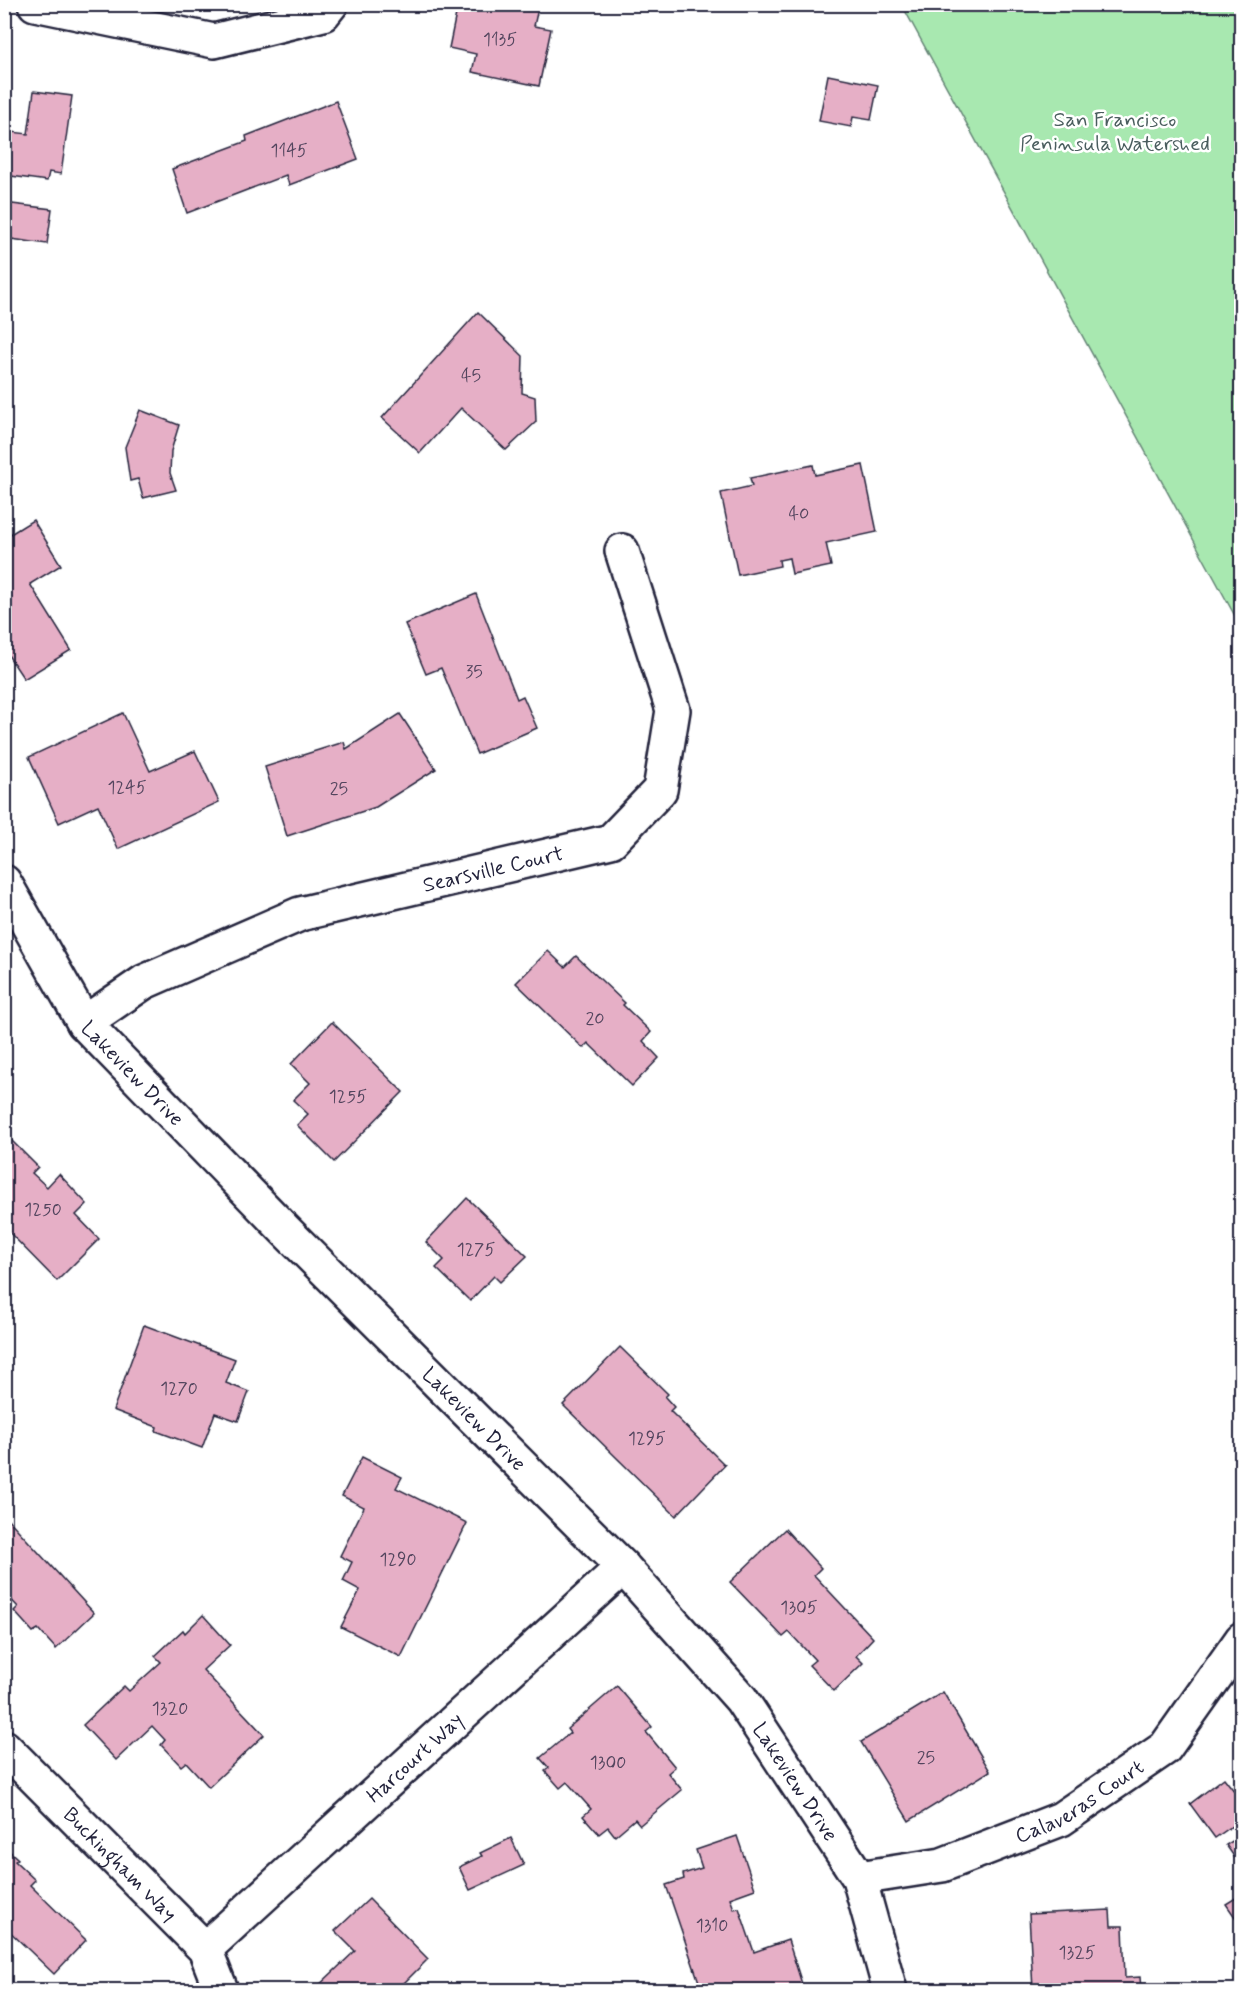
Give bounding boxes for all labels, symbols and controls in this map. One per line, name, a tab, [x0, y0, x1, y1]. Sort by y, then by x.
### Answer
house number: 1135	[483, 28, 517, 52]
park label: San Francisco Peninsula Watershed	[1020, 106, 1210, 158]
house number: 1145	[270, 139, 308, 163]
house number: 45	[461, 364, 481, 388]
house number: 40	[789, 502, 809, 526]
house number: 35	[465, 660, 483, 684]
house number: 1245	[108, 776, 147, 800]
house number: 25	[330, 777, 348, 801]
street label: Searsville Court	[420, 840, 566, 900]
house number: 20	[585, 1007, 605, 1031]
street label: Lakeview Drive	[74, 1015, 190, 1133]
house number: 1255	[329, 1085, 367, 1109]
house number: 1250	[24, 1198, 62, 1222]
house number: 1275	[457, 1238, 495, 1262]
street label: Lakeview Drive	[415, 1361, 532, 1478]
house number: 1270	[160, 1377, 198, 1401]
house number: 1295	[628, 1427, 666, 1451]
house number: 1290	[379, 1548, 417, 1572]
house number: 1305	[780, 1596, 818, 1620]
house number: 1320	[152, 1697, 188, 1721]
street label: Harcourt Way	[361, 1707, 470, 1810]
street label: Lakeview Drive	[745, 1717, 844, 1847]
house number: 25	[917, 1746, 935, 1770]
house number: 1300	[590, 1751, 626, 1775]
street label: Calaveras Court	[1011, 1753, 1150, 1850]
street label: Buckingham Way	[57, 1801, 183, 1928]
house number: 1310	[696, 1914, 728, 1938]
house number: 1325	[1058, 1941, 1096, 1965]

